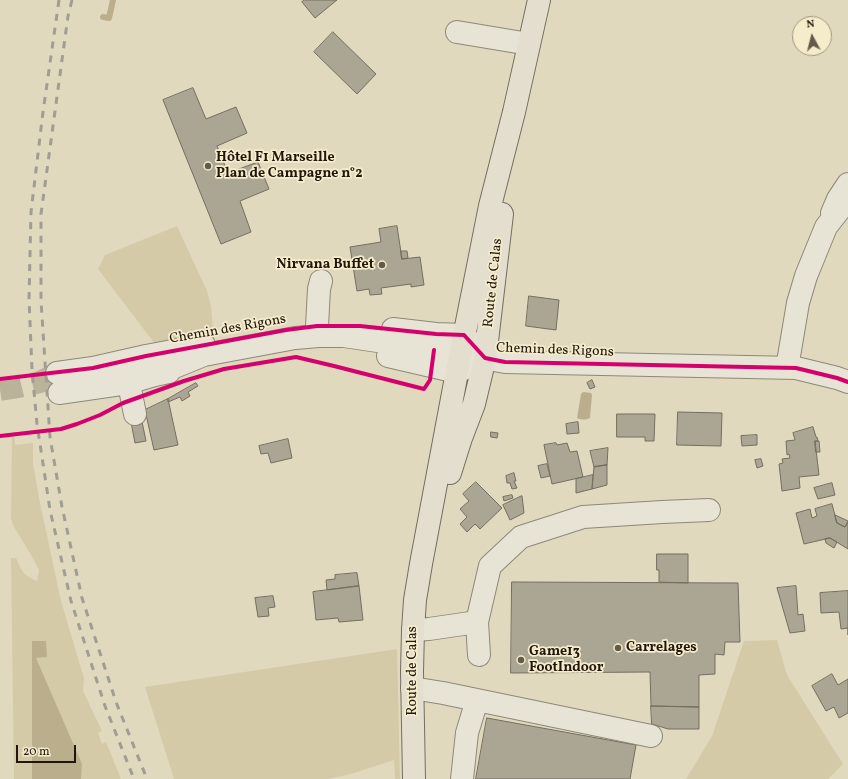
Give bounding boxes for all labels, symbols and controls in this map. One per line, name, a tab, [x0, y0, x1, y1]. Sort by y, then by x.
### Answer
north arrow	[792, 16, 832, 56]
text: N	[806, 17, 815, 33]
place label: Hôtel F1 Marseille Plan de Campagne n°2	[216, 150, 362, 182]
marker: Hôtel F1 Marseille Plan de Campagne n°2	[203, 161, 213, 171]
street label: Route de Calas	[481, 238, 507, 328]
place label: Nirvana Buffet	[276, 257, 374, 273]
marker: Nirvana Buffet	[377, 260, 387, 270]
street label: Chemin des Rigons	[168, 311, 288, 349]
street label: Chemin des Rigons	[496, 341, 614, 361]
street label: Route de Calas	[405, 626, 421, 716]
place label: Carrelages	[626, 640, 697, 656]
marker: Carrelages	[613, 643, 623, 653]
place label: Game13 FootIndoor	[529, 644, 603, 676]
marker: Game13 FootIndoor	[516, 655, 526, 665]
scale bar	[18, 737, 78, 763]
text: 20 m	[23, 744, 50, 760]

